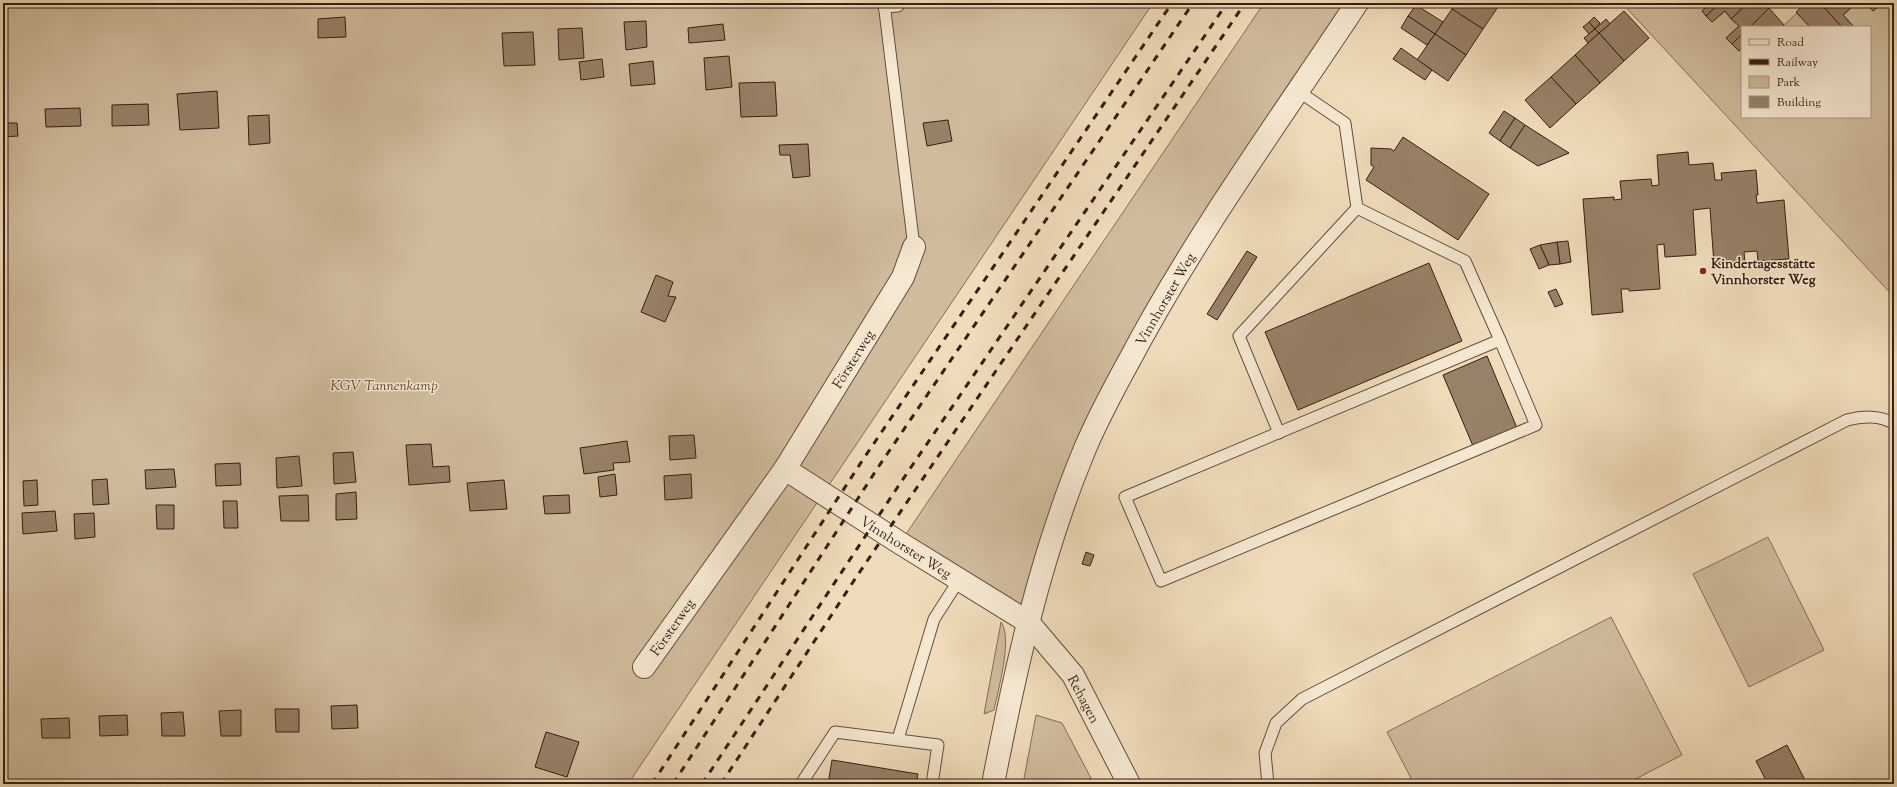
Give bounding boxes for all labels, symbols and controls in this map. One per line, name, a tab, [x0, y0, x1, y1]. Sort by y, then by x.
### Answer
legend	[1741, 26, 1871, 118]
text: Road	[1777, 34, 1804, 52]
text: Railway	[1777, 54, 1818, 72]
text: Park	[1777, 74, 1800, 92]
text: Building	[1777, 94, 1821, 112]
street label: Vinnhorster Weg	[1132, 250, 1202, 350]
place label: Kindertagesstätte Vinnhorster Weg	[1711, 255, 1816, 291]
marker: Kindertagesstätte Vinnhorster Weg	[1698, 266, 1708, 276]
street label: Försterweg	[829, 327, 881, 393]
park label: KGV Tannenkamp	[330, 377, 438, 397]
street label: Vinnhorster Weg	[855, 513, 955, 585]
street label: Försterweg	[647, 595, 701, 661]
street label: Rehagen	[1061, 672, 1103, 728]

